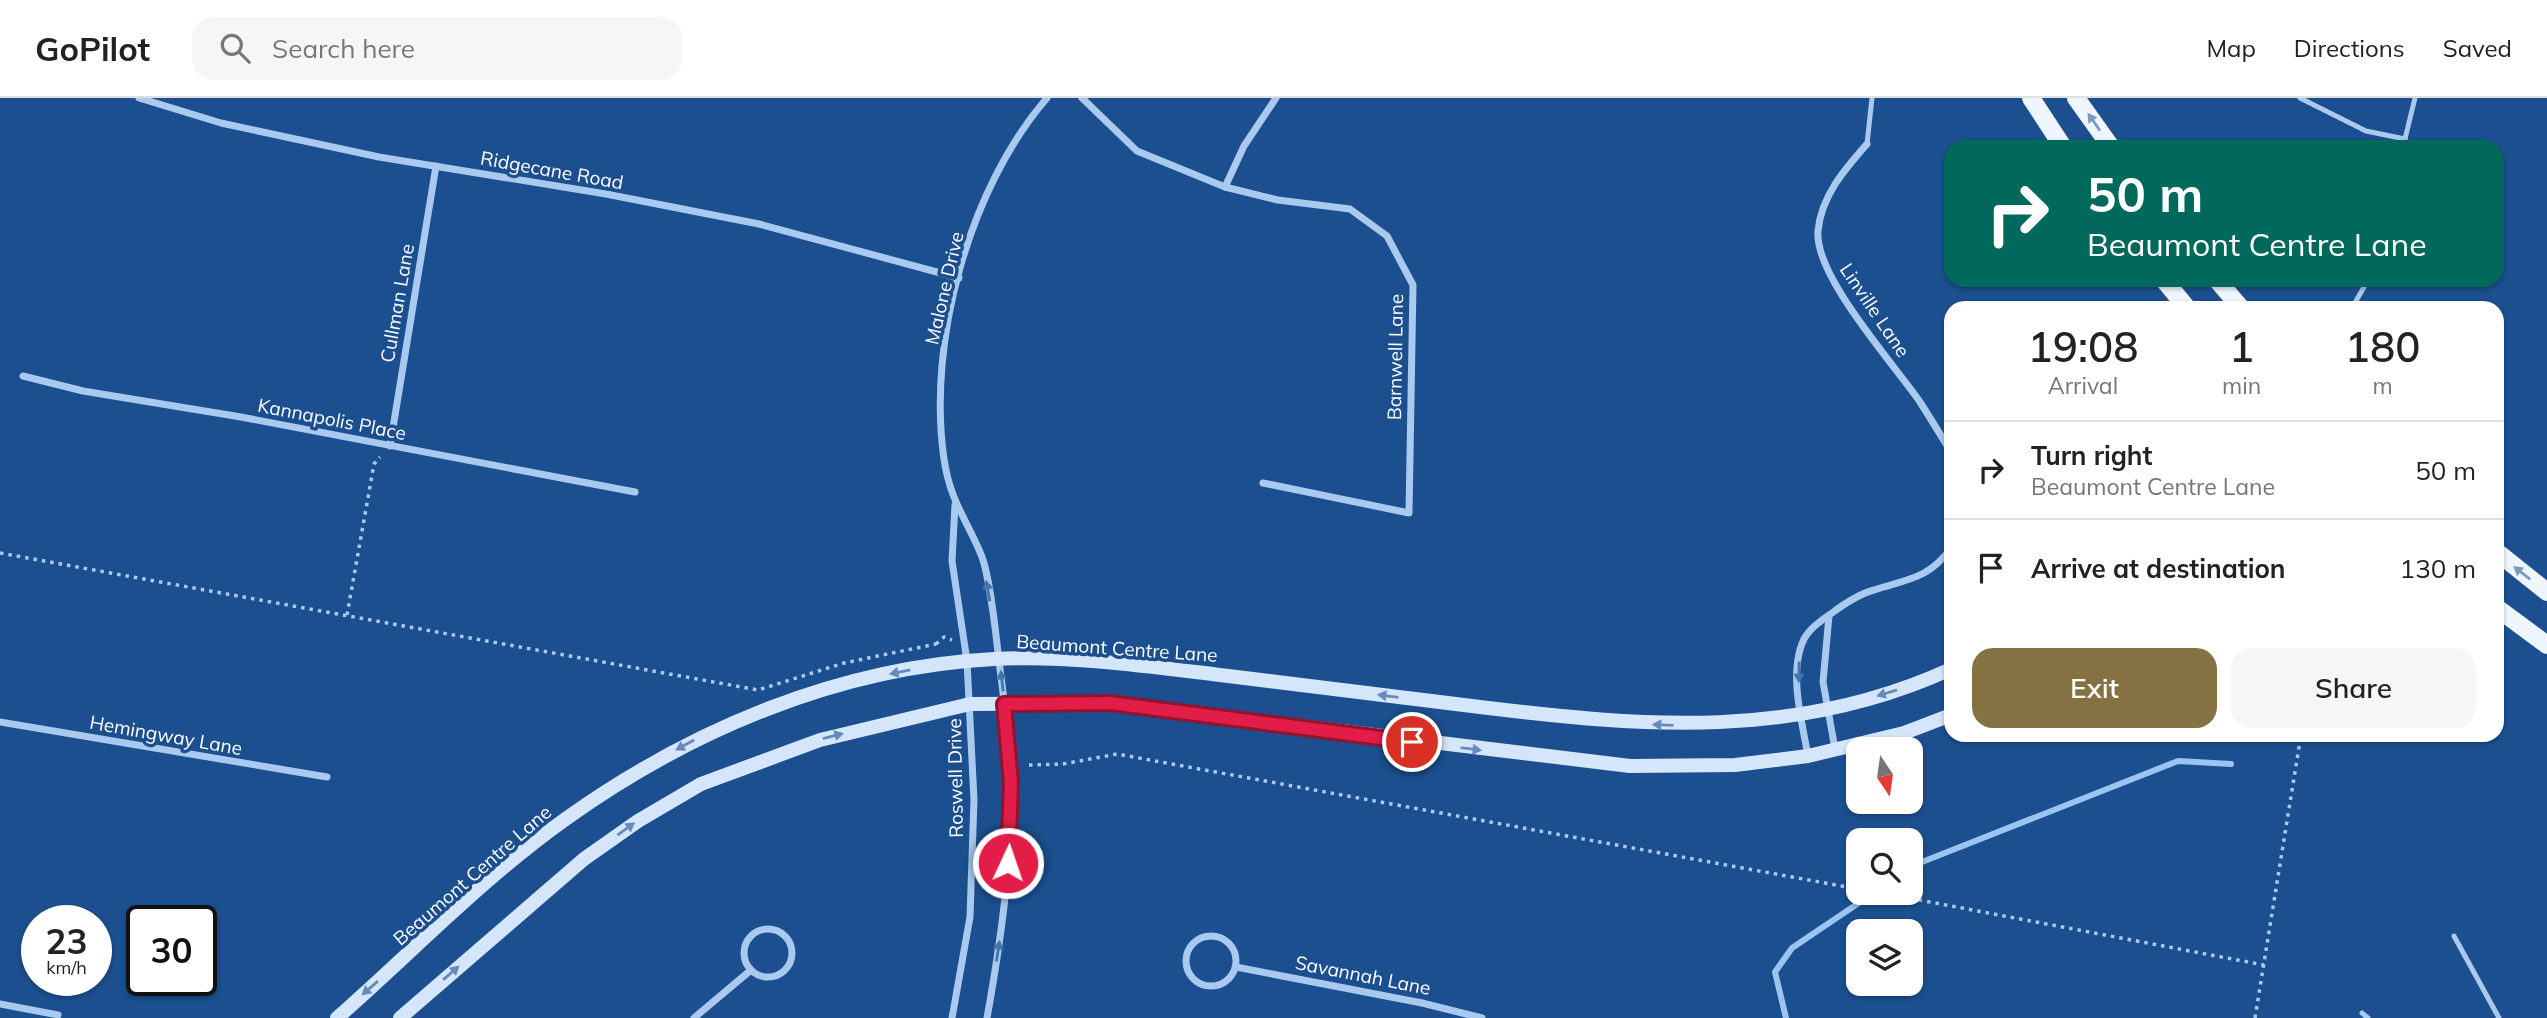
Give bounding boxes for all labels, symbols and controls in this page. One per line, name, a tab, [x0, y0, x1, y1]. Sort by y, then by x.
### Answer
search box	[192, 17, 682, 80]
text: GoPilot	[35, 28, 150, 69]
icon: search	[216, 29, 254, 67]
text: Search here	[272, 32, 415, 65]
text: Map	[2206, 33, 2256, 63]
text: Directions	[2294, 33, 2405, 63]
text: Saved	[2443, 33, 2512, 63]
one-way arrow	[2088, 113, 2101, 132]
street label: Ridgecane Road	[479, 146, 625, 194]
text: 50 m	[2087, 163, 2203, 224]
icon: right	[1972, 168, 2063, 259]
text: Beaumont Centre Lane	[2087, 224, 2427, 264]
street label: Malone Drive	[919, 229, 969, 347]
street label: Cullman Lane	[375, 242, 419, 364]
street label: Linville Lane	[1835, 258, 1915, 362]
street label: Barnwell Lane	[1382, 294, 1408, 420]
text: 19:08	[2028, 320, 2138, 373]
text: 1	[2229, 320, 2254, 373]
text: 180	[2345, 320, 2420, 373]
text: Arrival	[2048, 371, 2118, 400]
text: min	[2222, 371, 2261, 400]
text: m	[2372, 371, 2393, 400]
street label: Kannapolis Place	[256, 393, 408, 445]
text: Turn right	[2031, 439, 2152, 472]
icon: right	[1972, 451, 2010, 489]
text: 50 m	[2415, 454, 2476, 487]
text: Beaumont Centre Lane	[2031, 472, 2275, 501]
icon: arrive	[1972, 549, 2010, 587]
text: Arrive at destination	[2031, 552, 2286, 585]
text: 130 m	[2400, 552, 2476, 585]
one-way arrow	[2513, 565, 2531, 580]
one-way arrow	[982, 580, 993, 602]
street label: Beaumont Centre Lane	[1016, 629, 1218, 667]
button: Exit	[1972, 648, 2217, 728]
button: Share	[2231, 648, 2476, 728]
one-way arrow	[1793, 661, 1805, 683]
one-way arrow	[889, 667, 911, 678]
one-way arrow	[996, 670, 1007, 692]
one-way arrow	[1877, 688, 1898, 698]
one-way arrow	[1377, 690, 1399, 701]
street label: Hemingway Lane	[88, 710, 244, 760]
pin	[1382, 712, 1442, 772]
street label: Roswell Drive	[942, 718, 968, 838]
one-way arrow	[1652, 719, 1674, 730]
icon: arrive	[1393, 723, 1431, 761]
one-way arrow	[822, 730, 844, 741]
north arrow	[1846, 737, 1923, 814]
map controls	[1846, 737, 1923, 996]
one-way arrow	[675, 739, 695, 751]
one-way arrow	[1460, 743, 1482, 754]
street label: Beaumont Centre Lane	[388, 800, 556, 950]
one-way arrow	[617, 822, 635, 836]
position arrow	[971, 826, 1045, 900]
button: search	[1846, 828, 1923, 905]
speed limit sign: 30	[126, 905, 217, 996]
text: 23	[45, 919, 88, 963]
button: layers	[1846, 919, 1923, 996]
one-way arrow	[993, 940, 1004, 962]
street label: Savannah Lane	[1293, 950, 1433, 1000]
text: km/h	[46, 956, 87, 979]
one-way arrow	[442, 965, 460, 981]
one-way arrow	[362, 980, 379, 995]

